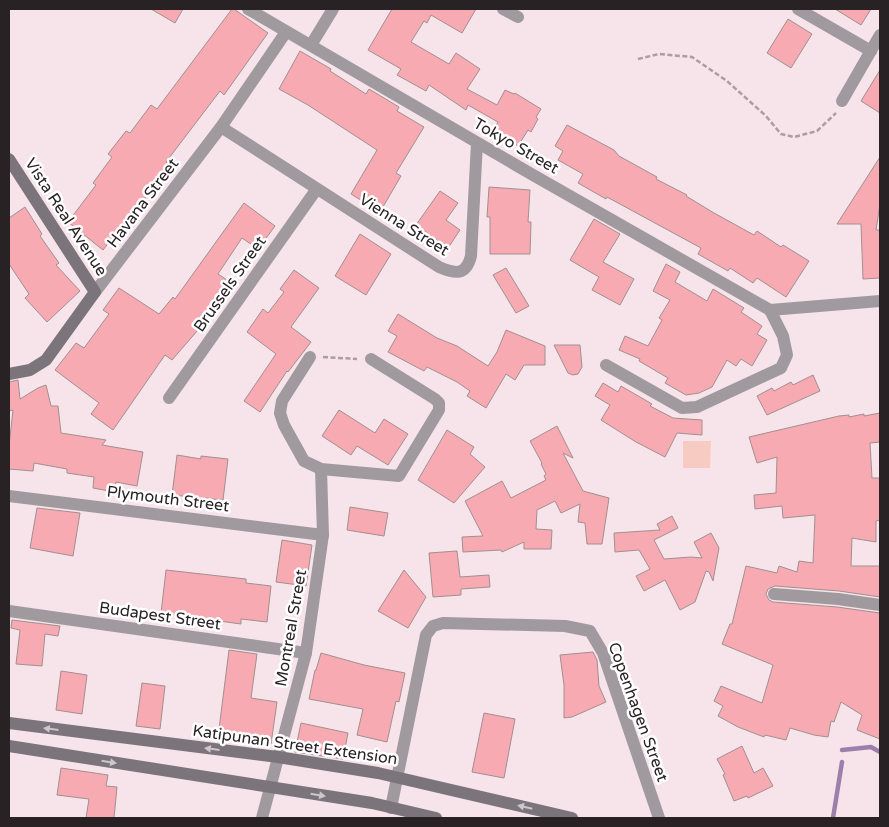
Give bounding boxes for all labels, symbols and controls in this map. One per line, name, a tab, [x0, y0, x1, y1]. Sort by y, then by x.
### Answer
street label: Tokyo Street	[470, 114, 562, 178]
street label: Vista Real Avenue	[20, 154, 112, 280]
street label: Havana Street	[103, 154, 183, 252]
street label: Vienna Street	[355, 189, 453, 261]
street label: Brussels Street	[189, 232, 271, 336]
street label: Plymouth Street	[106, 482, 230, 516]
street label: Montreal Street	[271, 568, 311, 688]
street label: Budapest Street	[98, 598, 222, 634]
street label: Copenhagen Street	[603, 640, 673, 784]
street label: Katipunan Street Extension	[191, 721, 399, 769]
one-way arrow	[43, 725, 59, 733]
one-way arrow	[204, 745, 220, 753]
one-way arrow	[101, 758, 117, 766]
one-way arrow	[311, 791, 327, 799]
one-way arrow	[518, 803, 533, 811]

